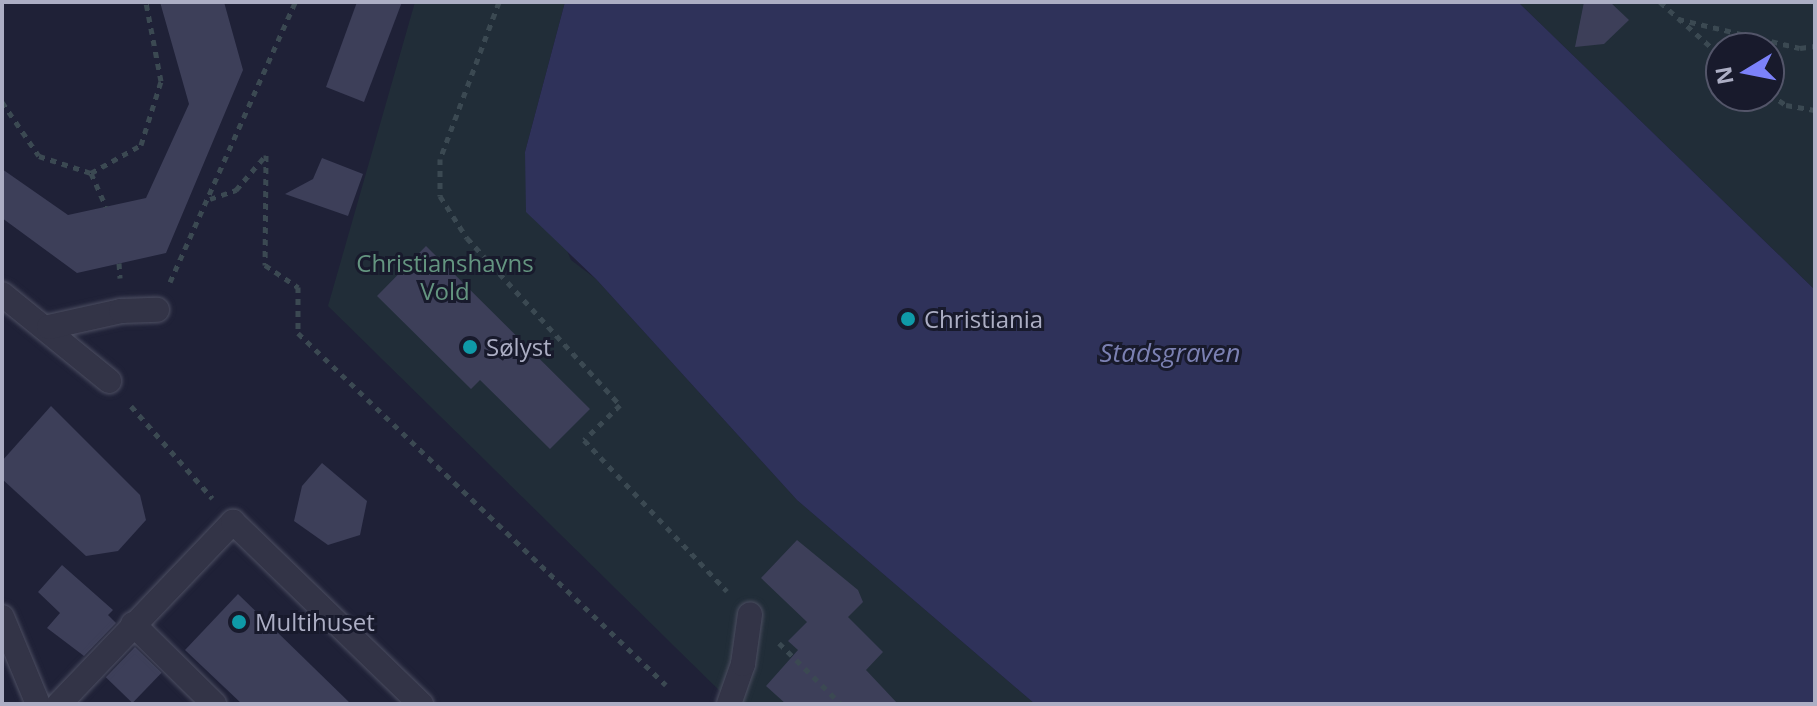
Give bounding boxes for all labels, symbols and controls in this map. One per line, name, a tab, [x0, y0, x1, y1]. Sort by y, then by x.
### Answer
north arrow	[1705, 32, 1785, 112]
text: N	[1707, 64, 1740, 87]
park label: Christianshavns Vold	[356, 249, 534, 305]
place label: Christiania	[924, 305, 1043, 333]
marker: Christiania	[899, 310, 917, 328]
place label: Sølyst	[486, 333, 552, 361]
water label: Stadsgraven	[1100, 337, 1240, 369]
marker: Sølyst	[461, 338, 479, 356]
place label: Multihuset	[255, 608, 375, 636]
marker: Multihuset	[230, 613, 248, 631]

